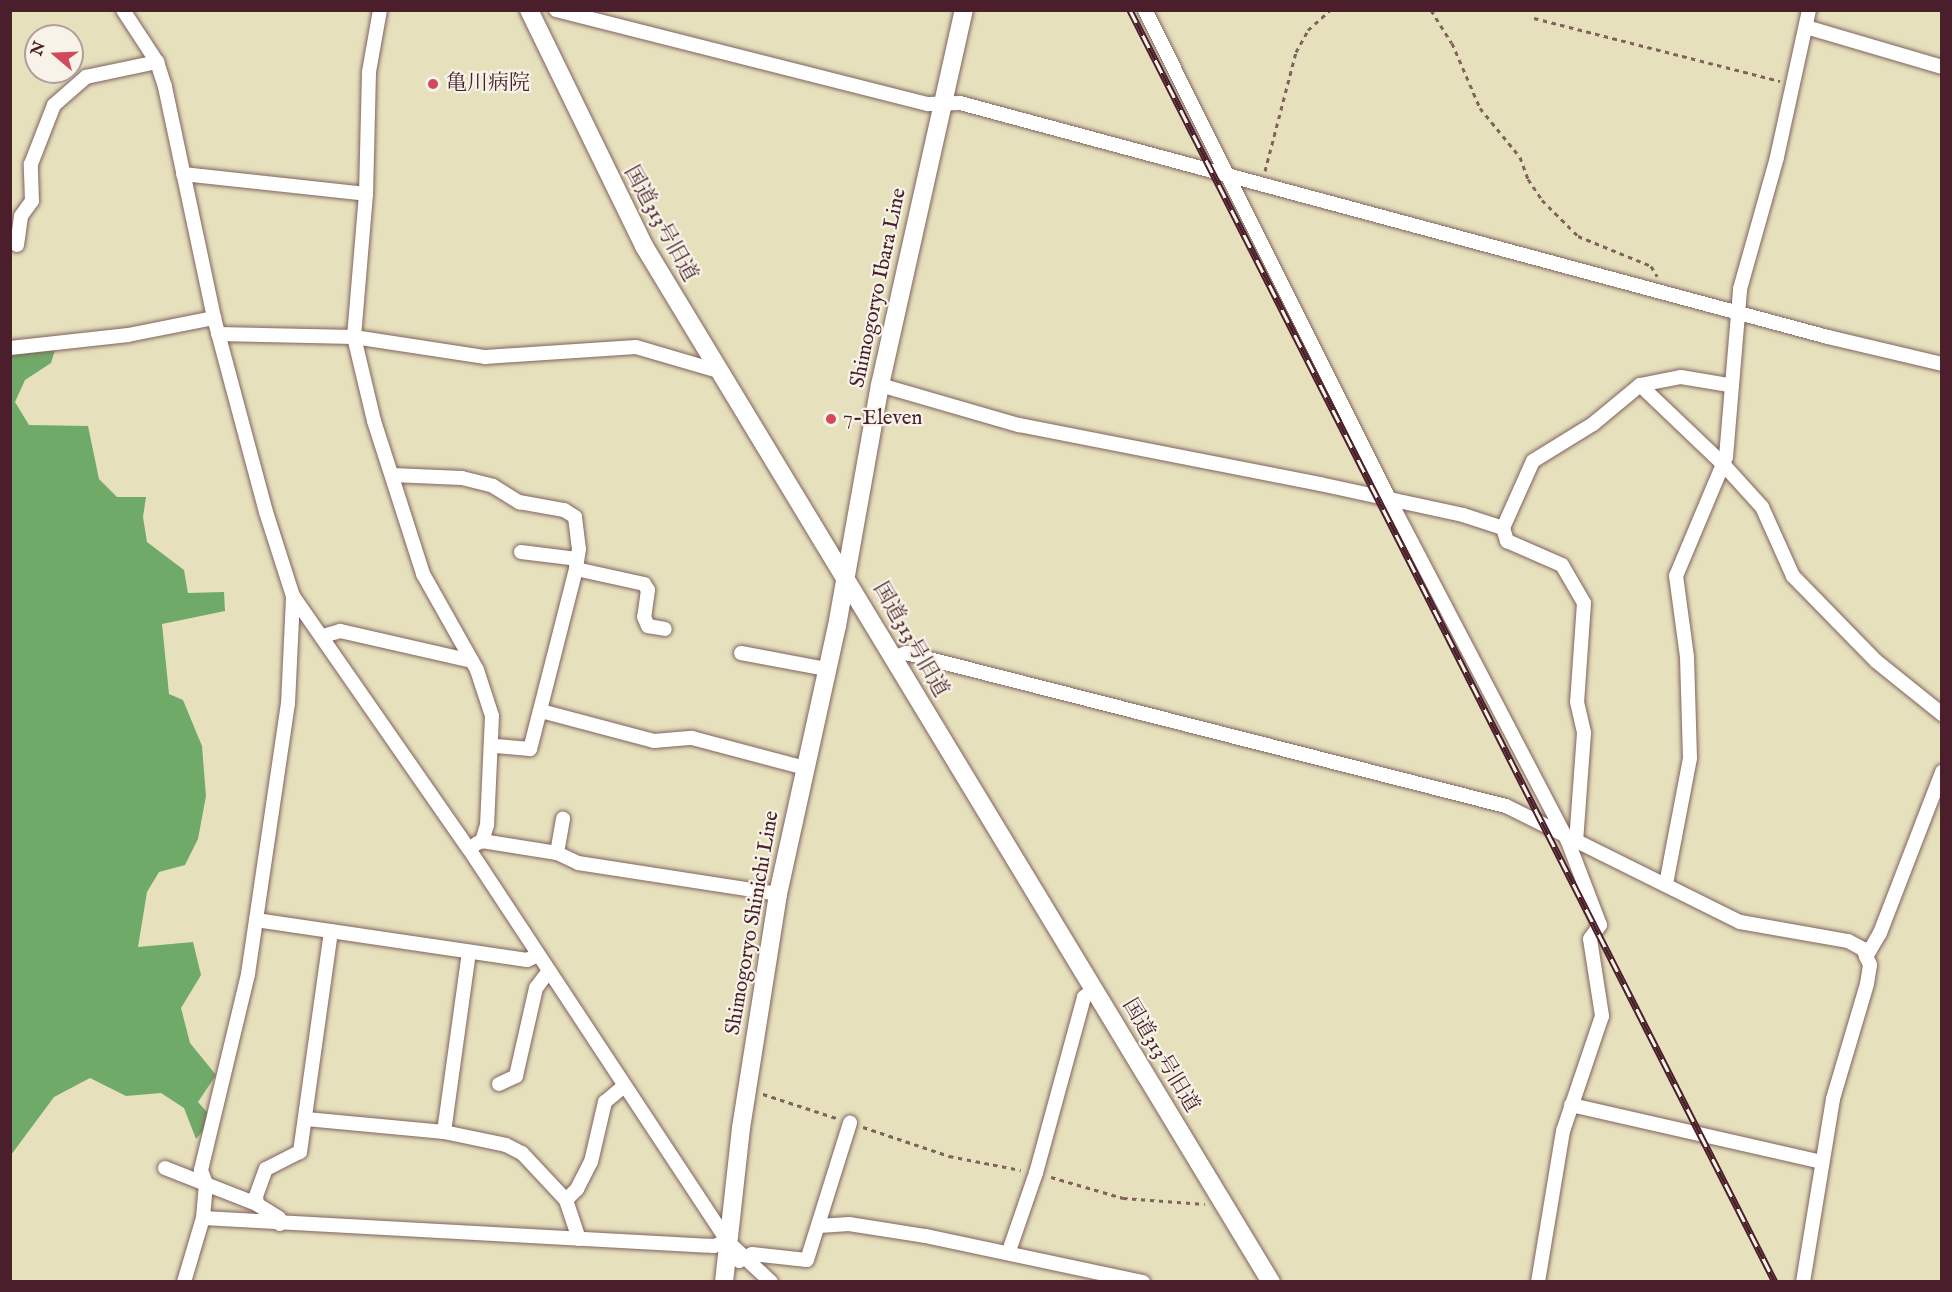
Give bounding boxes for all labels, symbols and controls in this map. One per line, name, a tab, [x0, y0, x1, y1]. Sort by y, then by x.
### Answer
north arrow	[24, 24, 84, 84]
text: N	[27, 39, 51, 59]
place label: 亀川病院	[446, 71, 530, 97]
marker: 亀川病院	[424, 75, 442, 93]
street label: 国道313号旧道	[618, 162, 702, 286]
street label: Shimogoryo Ibara Line	[846, 186, 912, 390]
place label: 7-Eleven	[843, 406, 922, 432]
marker: 7-Eleven	[824, 412, 838, 426]
street label: 国道313号旧道	[867, 578, 953, 702]
street label: Shimogoryo Shinichi Line	[721, 809, 785, 1037]
street label: 国道313号旧道	[1116, 994, 1204, 1118]

